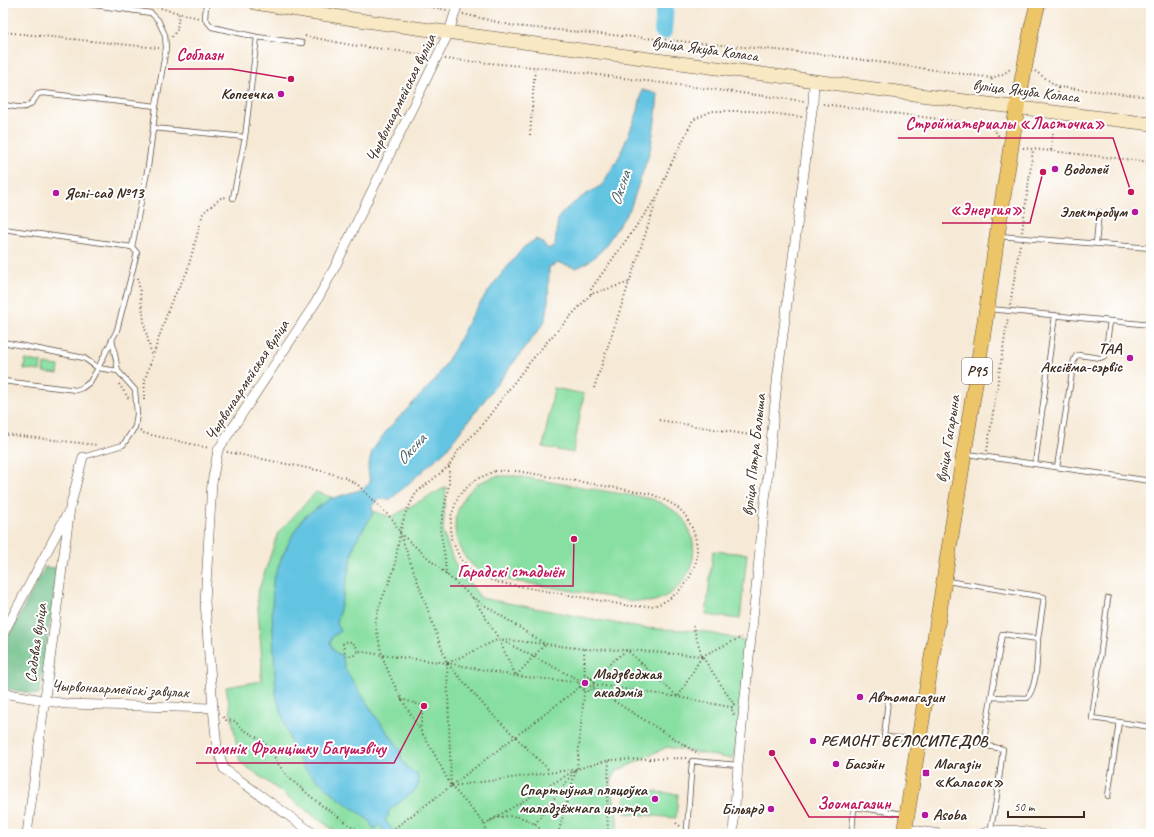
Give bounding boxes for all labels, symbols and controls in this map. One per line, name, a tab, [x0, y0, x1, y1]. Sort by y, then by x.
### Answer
street label: Чырвонаармейская вуліца	[361, 30, 441, 165]
street label: вуліца Якуба Коласа	[650, 32, 761, 67]
callout: Соблазн	[168, 40, 231, 69]
text: Соблазн	[176, 44, 225, 65]
street label: вуліца Якуба Коласа	[972, 75, 1082, 108]
place label: Копеечка	[221, 84, 275, 104]
marker: Копеечка	[276, 89, 286, 99]
callout: Стройматериалы «Ласточка»	[898, 109, 1113, 138]
text: Стройматериалы «Ласточка»	[905, 113, 1105, 134]
place label: Водолей	[1063, 159, 1110, 179]
marker: Водолей	[1050, 164, 1060, 174]
water label: Оксна	[604, 166, 636, 208]
place label: Яслі-сад №13	[64, 183, 145, 203]
marker: Яслі-сад №13	[51, 188, 61, 198]
callout: «Энергия»	[942, 194, 1030, 223]
text: «Энергия»	[950, 199, 1022, 220]
place label: Электробум	[1060, 202, 1128, 222]
marker: Электробум	[1130, 207, 1140, 217]
street label: Чырвонаармейская вуліца	[201, 315, 294, 444]
place label: ТАА Аксіёма-сэрвіс	[1041, 339, 1123, 377]
marker: ТАА Аксіёма-сэрвіс	[1125, 353, 1135, 363]
road number: Р95	[962, 358, 992, 384]
street label: вуліца Пятра Балыша	[738, 392, 770, 517]
street label: вуліца Гагарына	[931, 393, 965, 484]
water label: Оксна	[391, 428, 432, 469]
callout: Гарадскі стадыён	[450, 557, 573, 586]
text: Гарадскі стадыён	[458, 561, 566, 582]
street label: Садовая вуліца	[21, 601, 52, 684]
place label: Мядзведжая акадэмія	[593, 664, 663, 702]
street label: Чырвонаармейскі завулак	[51, 675, 191, 703]
marker: Мядзведжая акадэмія	[580, 678, 590, 688]
place label: Автомагазин	[868, 687, 946, 707]
marker: Автомагазин	[855, 692, 865, 702]
place label: РЕМОНТ ВЕЛОСИПЕДОВ	[821, 731, 989, 751]
callout: помнік Францішку Багушэвічу	[196, 734, 394, 763]
marker: РЕМОНТ ВЕЛОСИПЕДОВ	[808, 736, 818, 746]
text: помнік Францішку Багушэвічу	[204, 738, 388, 759]
place label: Басэйн	[844, 754, 885, 774]
place label: Магазін «Каласок»	[934, 754, 1004, 792]
marker: Басэйн	[831, 759, 841, 769]
marker: Магазін «Каласок»	[921, 768, 931, 778]
place label: Спартыўная пляцоўка маладзёжнага цэнтра	[519, 780, 649, 818]
callout: Зоомагазин	[809, 788, 899, 817]
text: Зоомагазин	[817, 793, 892, 814]
scale bar	[1008, 793, 1084, 819]
marker: Спартыўная пляцоўка маладзёжнага цэнтра	[650, 794, 660, 804]
place label: Більярд	[722, 799, 765, 819]
text: 50 m	[1014, 799, 1036, 815]
marker: Більярд	[766, 804, 776, 814]
place label: Asoba	[933, 805, 968, 825]
marker: Asoba	[920, 810, 930, 820]

